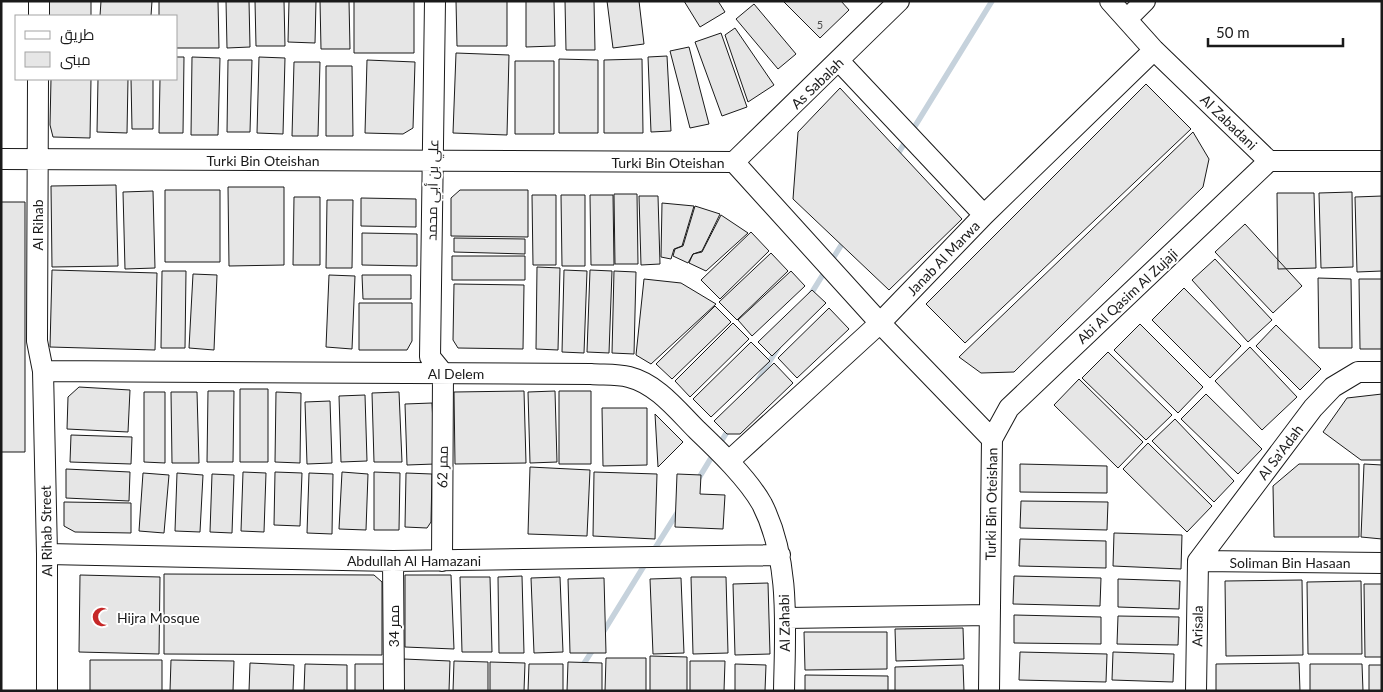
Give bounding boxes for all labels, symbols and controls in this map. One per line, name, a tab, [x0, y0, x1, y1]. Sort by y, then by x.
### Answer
legend	[15, 15, 178, 80]
scale bar	[1208, 15, 1343, 47]
house number: 5	[817, 18, 823, 31]
text: 50 m	[1216, 23, 1250, 41]
text: طريق	[60, 25, 94, 45]
text: مبنى	[60, 50, 91, 70]
street label: As Sabalah	[787, 54, 847, 112]
street label: Al Zabadani	[1197, 91, 1261, 153]
street label: علي بن أبي محمد	[423, 139, 445, 241]
street label: Turki Bin Oteishan	[207, 152, 319, 169]
street label: Turki Bin Oteishan	[612, 154, 724, 171]
street label: Al Rihab	[29, 199, 46, 250]
street label: Janab Al Marwa	[903, 217, 983, 299]
street label: Abi Al Qasim Al Zujaji	[1073, 245, 1181, 347]
street label: Al Delem	[428, 365, 484, 382]
street label: Al Sa'Adah	[1254, 421, 1306, 483]
street label: ممر 62	[433, 446, 451, 488]
street label: Turki Bin Oteishan	[982, 447, 1000, 561]
street label: Al Rihab Street	[37, 485, 55, 577]
street label: Abdullah Al Hamazani	[347, 552, 481, 569]
street label: Soliman Bin Hasaan	[1230, 554, 1350, 571]
street label: Al Zahabi	[775, 594, 793, 652]
street label: ممر 34	[385, 605, 402, 647]
street label: Arisala	[1188, 605, 1206, 647]
mosque icon: Hijra Mosque	[91, 606, 113, 628]
place label: Hijra Mosque	[117, 609, 200, 626]

